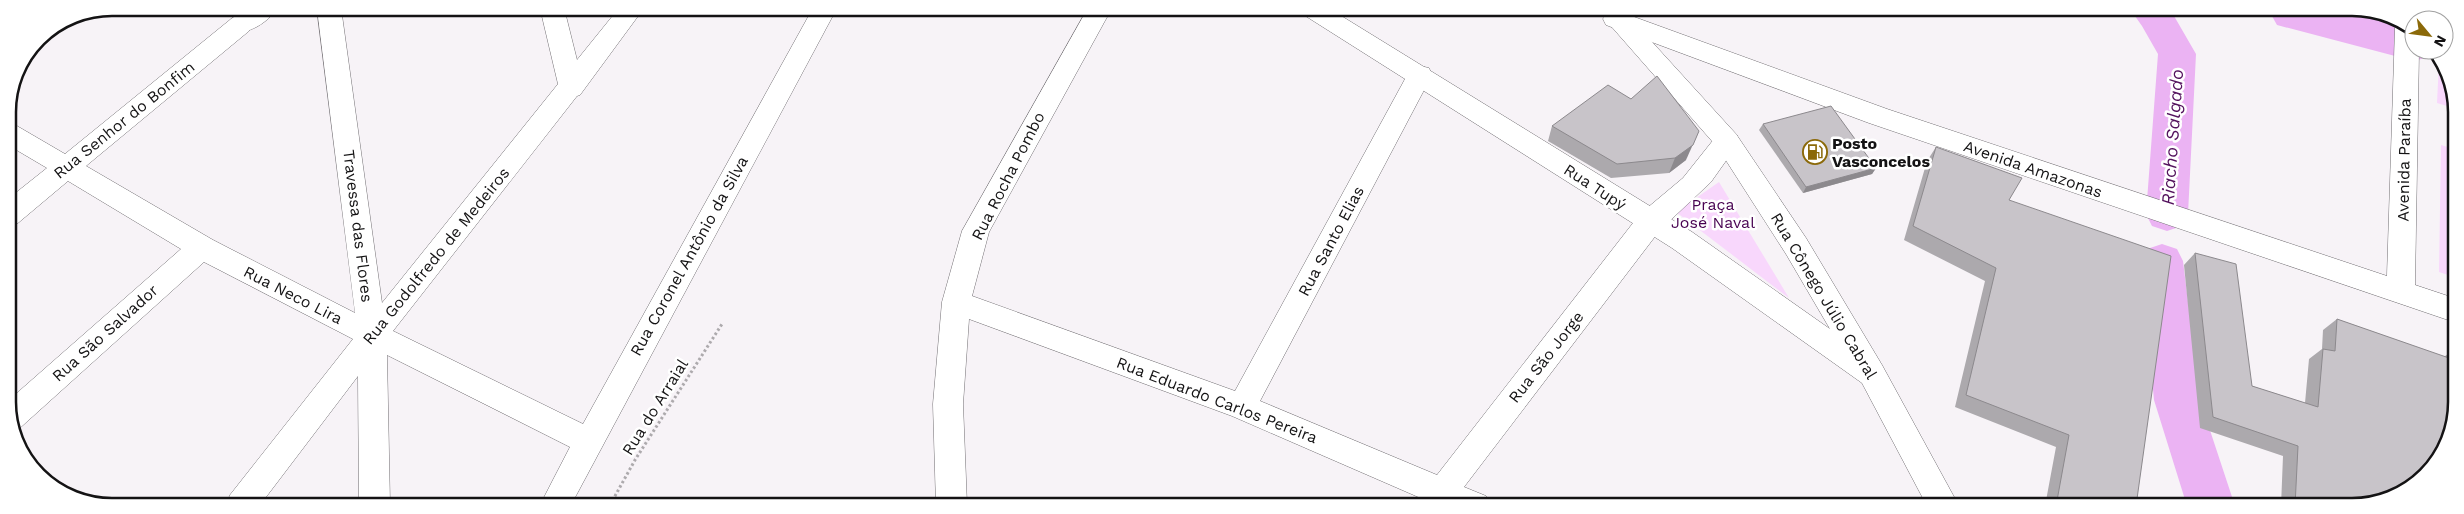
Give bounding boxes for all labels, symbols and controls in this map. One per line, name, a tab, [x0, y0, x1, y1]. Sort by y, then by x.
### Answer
north arrow	[2404, 10, 2454, 60]
text: N	[2431, 33, 2450, 50]
street label: Rua Senhor do Bonfim	[50, 57, 198, 183]
water label: Riacho Salgado	[2157, 68, 2187, 206]
street label: Avenida Paraíba	[2393, 98, 2415, 222]
street label: Rua Rocha Pombo	[967, 109, 1049, 243]
place label: Posto Vasconcelos	[1832, 134, 1930, 171]
street label: Avenida Amazonas	[1961, 136, 2105, 202]
fuel station icon: Posto Vasconcelos	[1802, 139, 1828, 165]
street label: Travessa das Flores	[339, 149, 377, 303]
street label: Rua Coronel Antônio da Silva	[626, 153, 752, 359]
street label: Rua Tupý	[1560, 160, 1630, 215]
street label: Rua Godolfredo de Medeiros	[359, 164, 513, 348]
street label: Rua Santo Elias	[1294, 183, 1368, 299]
park label: Praça José Naval	[1671, 195, 1755, 232]
street label: Rua Cônego Júlio Cabral	[1767, 209, 1881, 383]
street label: Rua Neco Lira	[240, 262, 346, 328]
street label: Rua São Salvador	[48, 280, 162, 385]
street label: Rua São Jorge	[1504, 308, 1588, 406]
street label: Rua Eduardo Carlos Pereira	[1114, 353, 1320, 447]
street label: Rua do Arraial	[618, 355, 692, 459]

